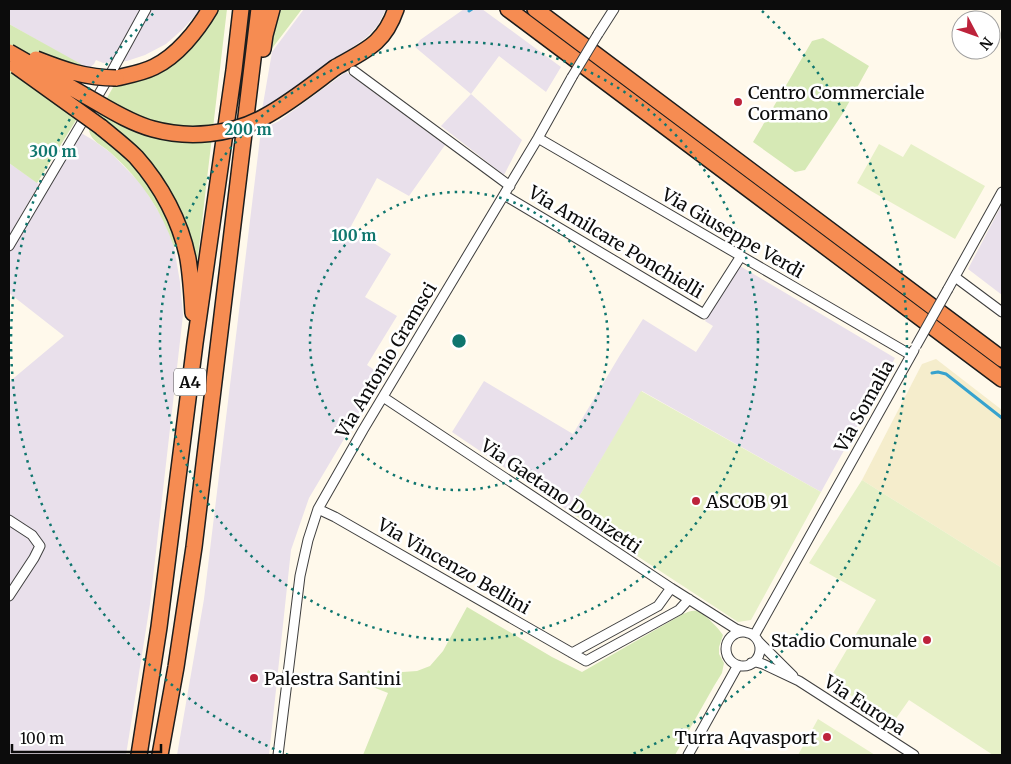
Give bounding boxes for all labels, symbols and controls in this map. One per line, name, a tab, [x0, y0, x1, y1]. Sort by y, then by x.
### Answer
north arrow	[951, 10, 1001, 60]
text: N	[975, 33, 996, 54]
place label: Centro Commerciale Cormano	[748, 81, 924, 125]
marker: Centro Commerciale Cormano	[732, 96, 744, 108]
text: 200 m	[224, 120, 272, 139]
text: 300 m	[29, 142, 77, 161]
street label: Via Amilcare Ponchielli	[523, 180, 708, 303]
street label: Via Giuseppe Verdi	[657, 182, 808, 283]
text: 100 m	[332, 226, 376, 245]
street label: Via Antonio Gramsci	[330, 278, 442, 443]
centre of rings	[450, 332, 468, 350]
street label: Via Somalia	[829, 356, 899, 457]
road number: A4	[174, 368, 206, 396]
street label: Via Gaetano Donizetti	[476, 433, 646, 558]
place label: ASCOB 91	[705, 490, 788, 513]
marker: ASCOB 91	[690, 495, 702, 507]
street label: Via Vincenzo Bellini	[373, 512, 535, 619]
place label: Stadio Comunale	[771, 629, 917, 652]
marker: Stadio Comunale	[921, 634, 933, 646]
place label: Palestra Santini	[264, 667, 401, 690]
street label: Via Europa	[819, 669, 911, 740]
marker: Palestra Santini	[248, 672, 260, 684]
scale bar	[12, 722, 161, 754]
place label: Turra Aqvasport	[674, 726, 817, 749]
text: 100 m	[20, 729, 64, 748]
marker: Turra Aqvasport	[821, 731, 833, 743]

